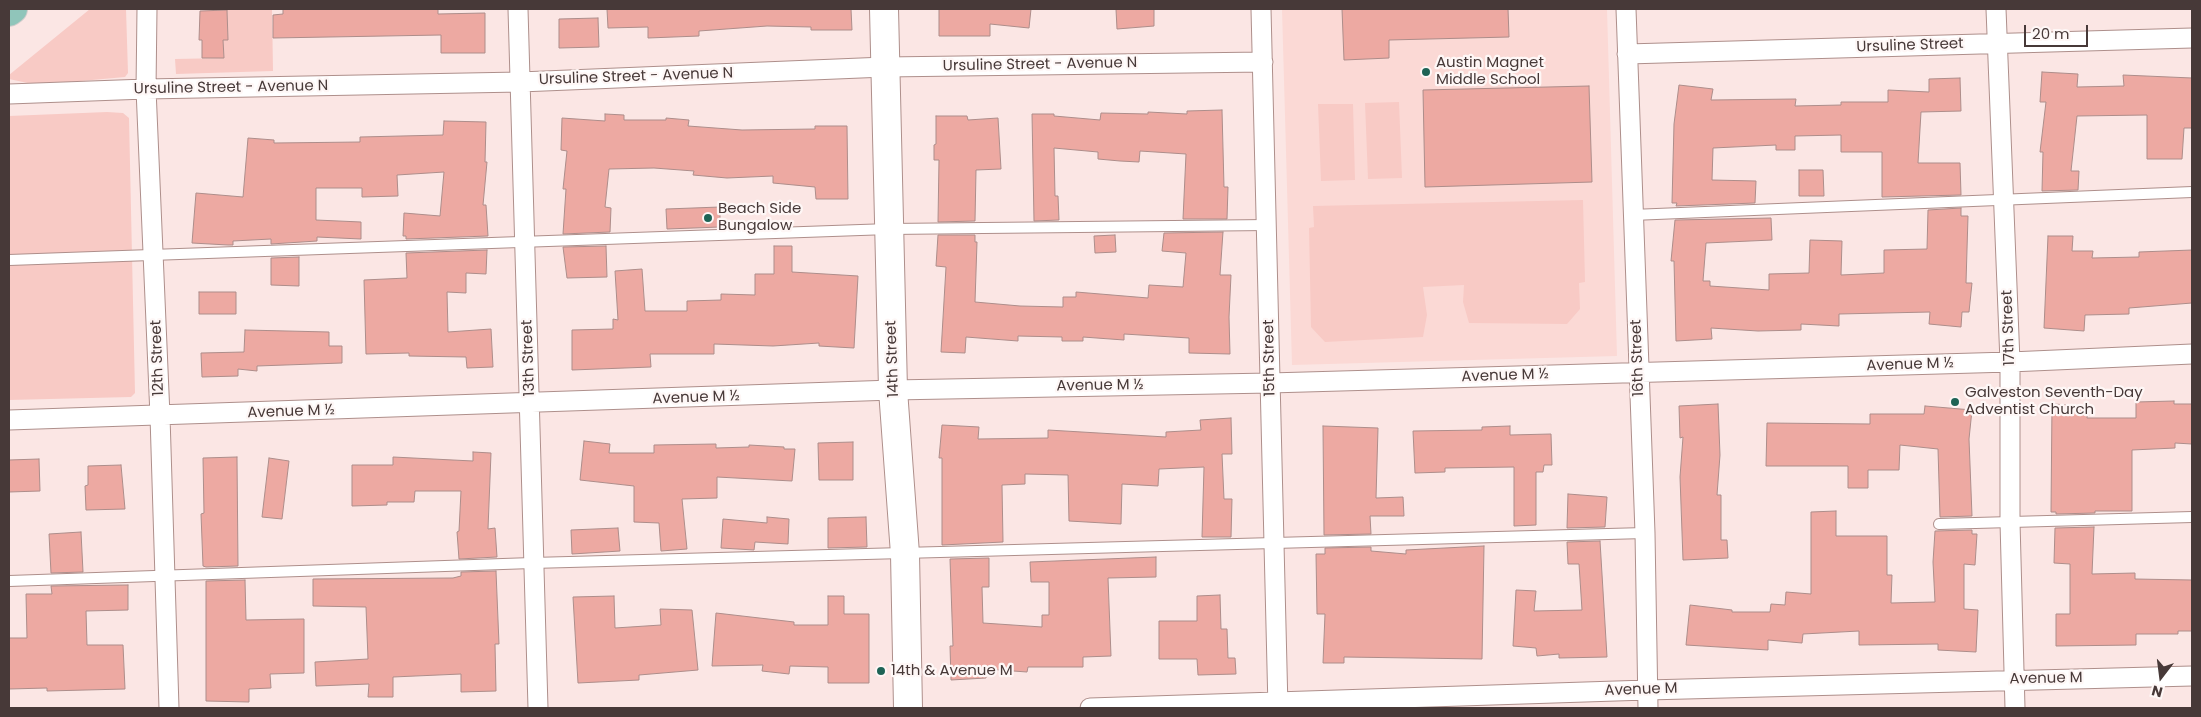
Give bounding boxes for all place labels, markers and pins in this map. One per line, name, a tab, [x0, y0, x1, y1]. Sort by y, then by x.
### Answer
place label: Austin Magnet Middle School	[1436, 54, 1544, 89]
marker: Austin Magnet Middle School	[1420, 66, 1432, 78]
place label: Beach Side Bungalow	[718, 200, 801, 235]
marker: Beach Side Bungalow	[702, 212, 714, 224]
place label: Galveston Seventh-Day Adventist Church	[1965, 384, 2143, 419]
marker: Galveston Seventh-Day Adventist Church	[1949, 396, 1961, 408]
place label: 14th & Avenue M	[891, 662, 1013, 680]
marker: 14th & Avenue M	[875, 665, 887, 677]

